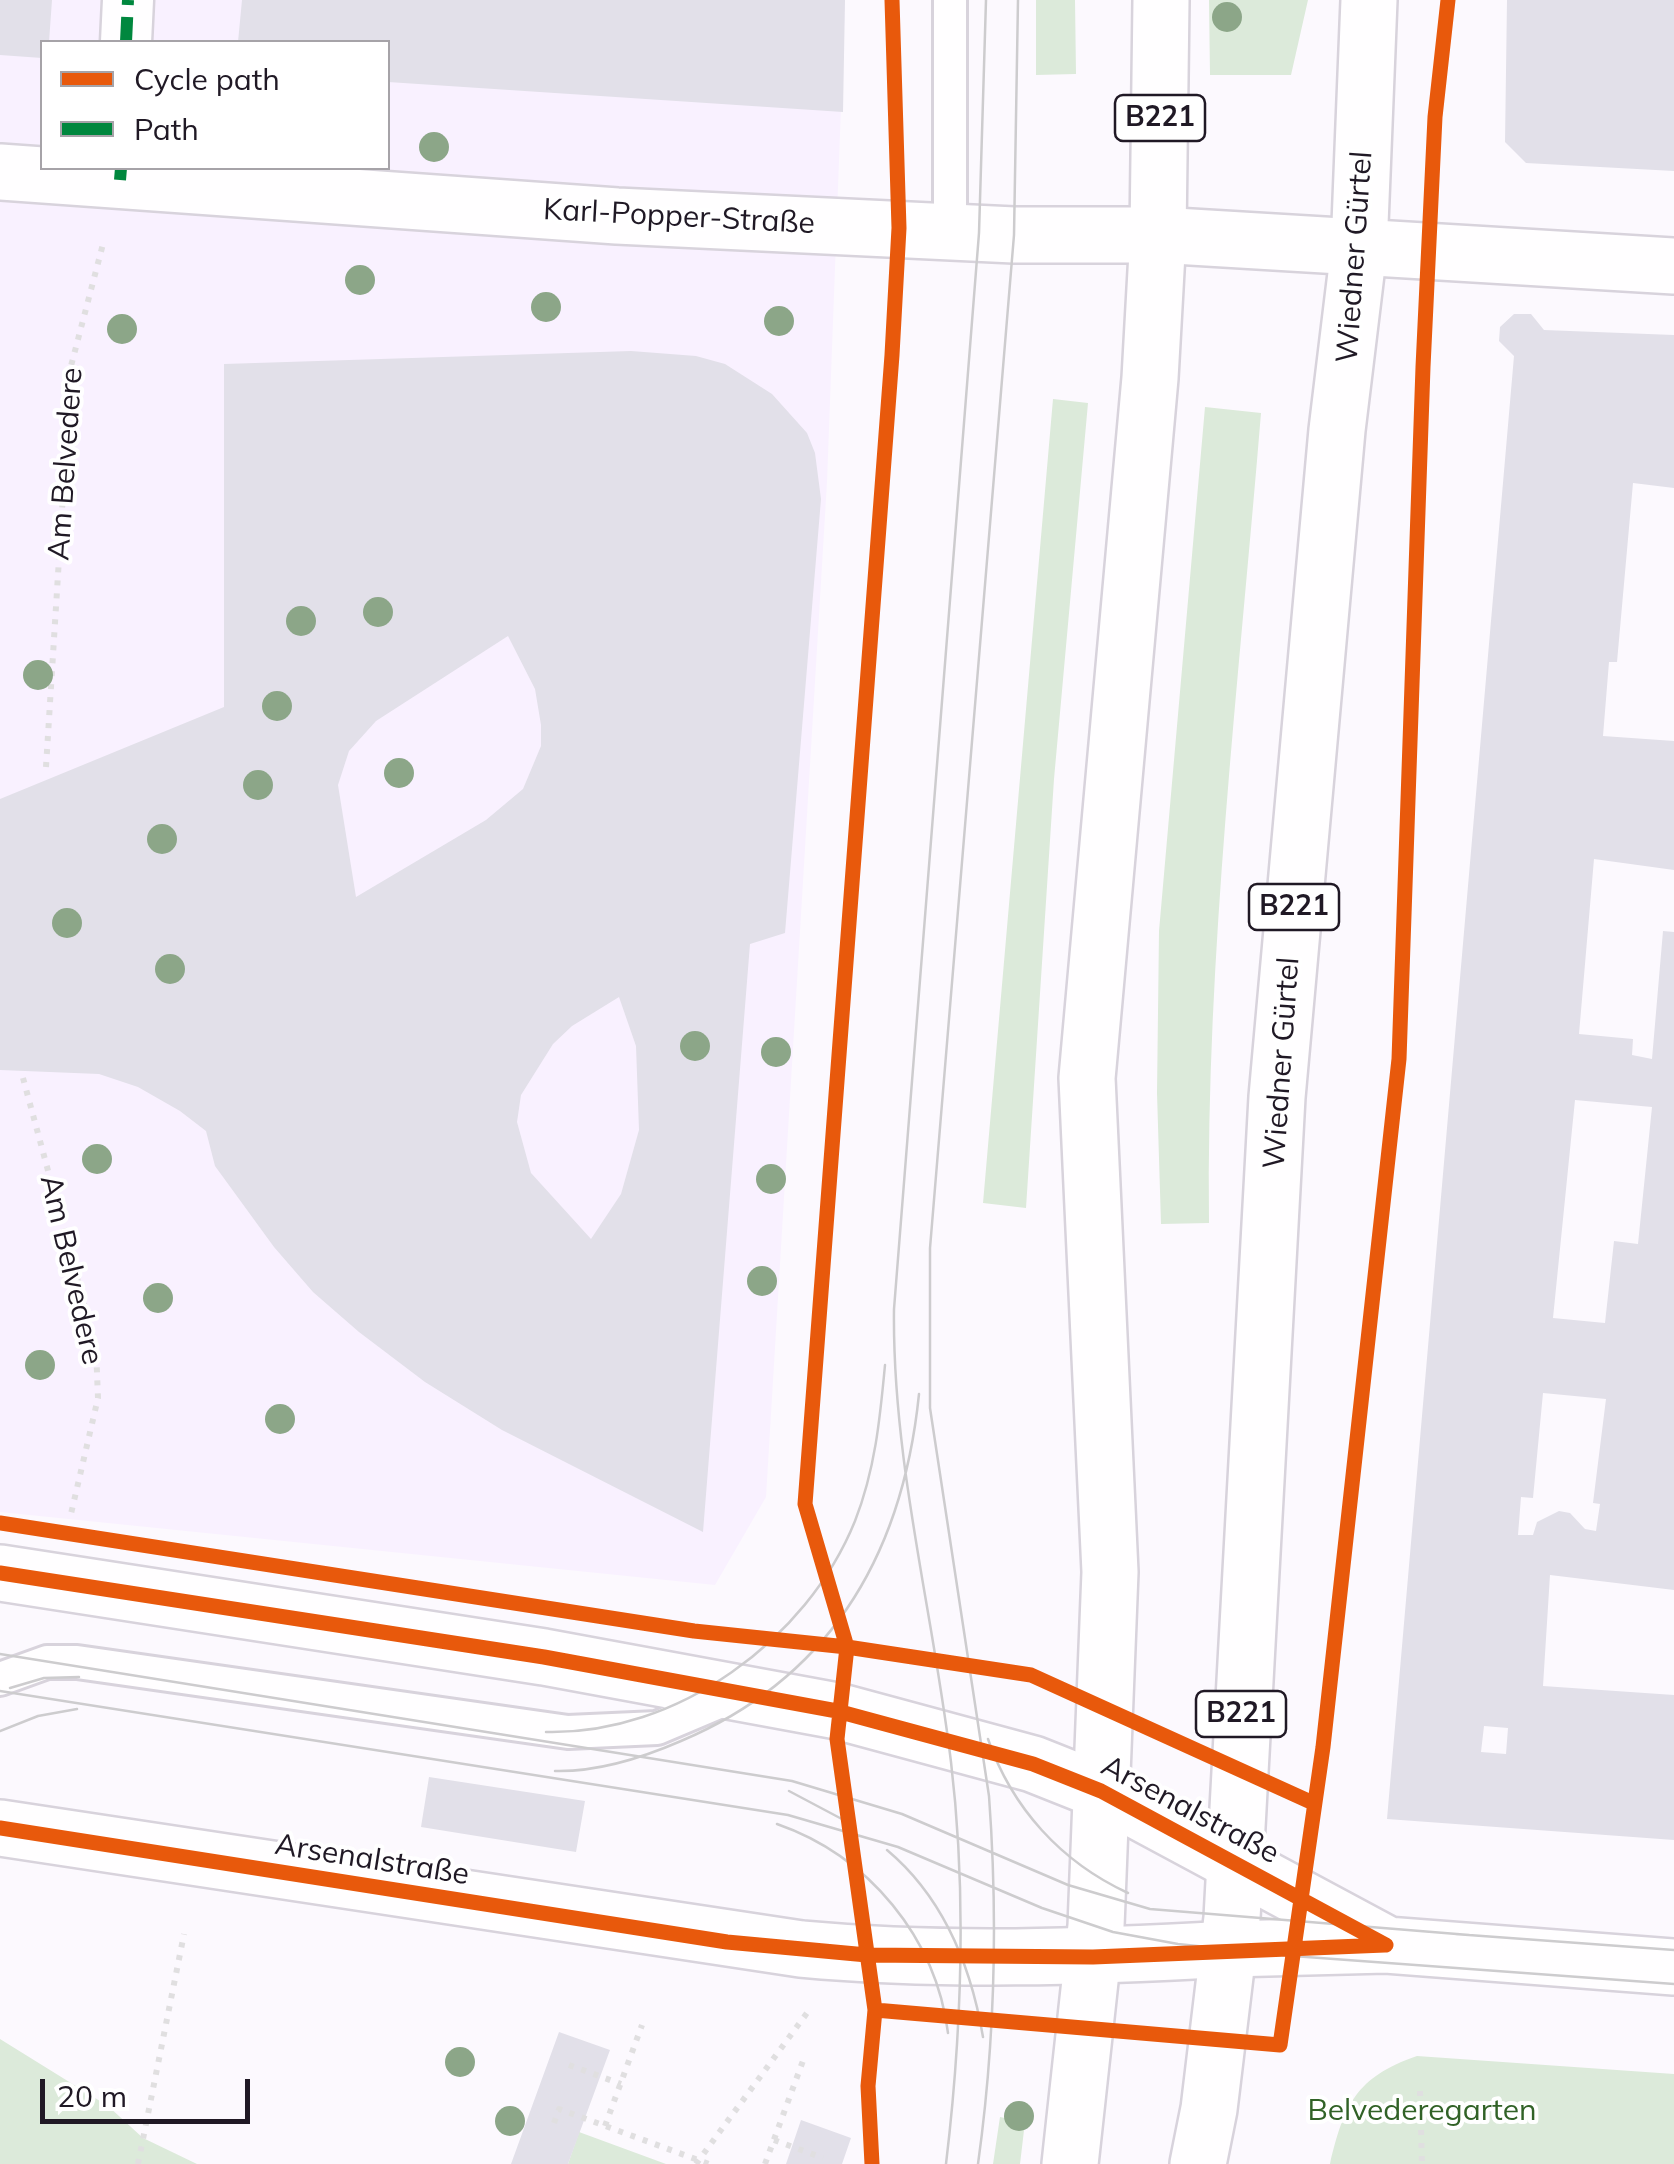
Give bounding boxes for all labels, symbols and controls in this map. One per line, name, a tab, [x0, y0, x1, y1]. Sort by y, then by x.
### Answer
legend	[40, 40, 390, 170]
text: Cycle path	[134, 60, 280, 98]
road number: B221	[1115, 95, 1205, 141]
text: Path	[134, 110, 199, 148]
street label: Wiedner Gürtel	[1330, 150, 1380, 364]
street label: Karl-Popper-Straße	[542, 192, 816, 242]
street label: Am Belvedere	[41, 366, 91, 562]
road number: B221	[1249, 884, 1339, 930]
street label: Wiedner Gürtel	[1257, 956, 1307, 1170]
street label: Am Belvedere	[32, 1172, 110, 1368]
road number: B221	[1196, 1691, 1286, 1737]
street label: Arsenalstraße	[1095, 1748, 1285, 1872]
street label: Arsenalstraße	[272, 1827, 472, 1893]
scale bar	[45, 2059, 255, 2121]
text: 20 m	[57, 2077, 127, 2115]
park label: Belvederegarten	[1307, 2093, 1537, 2129]

